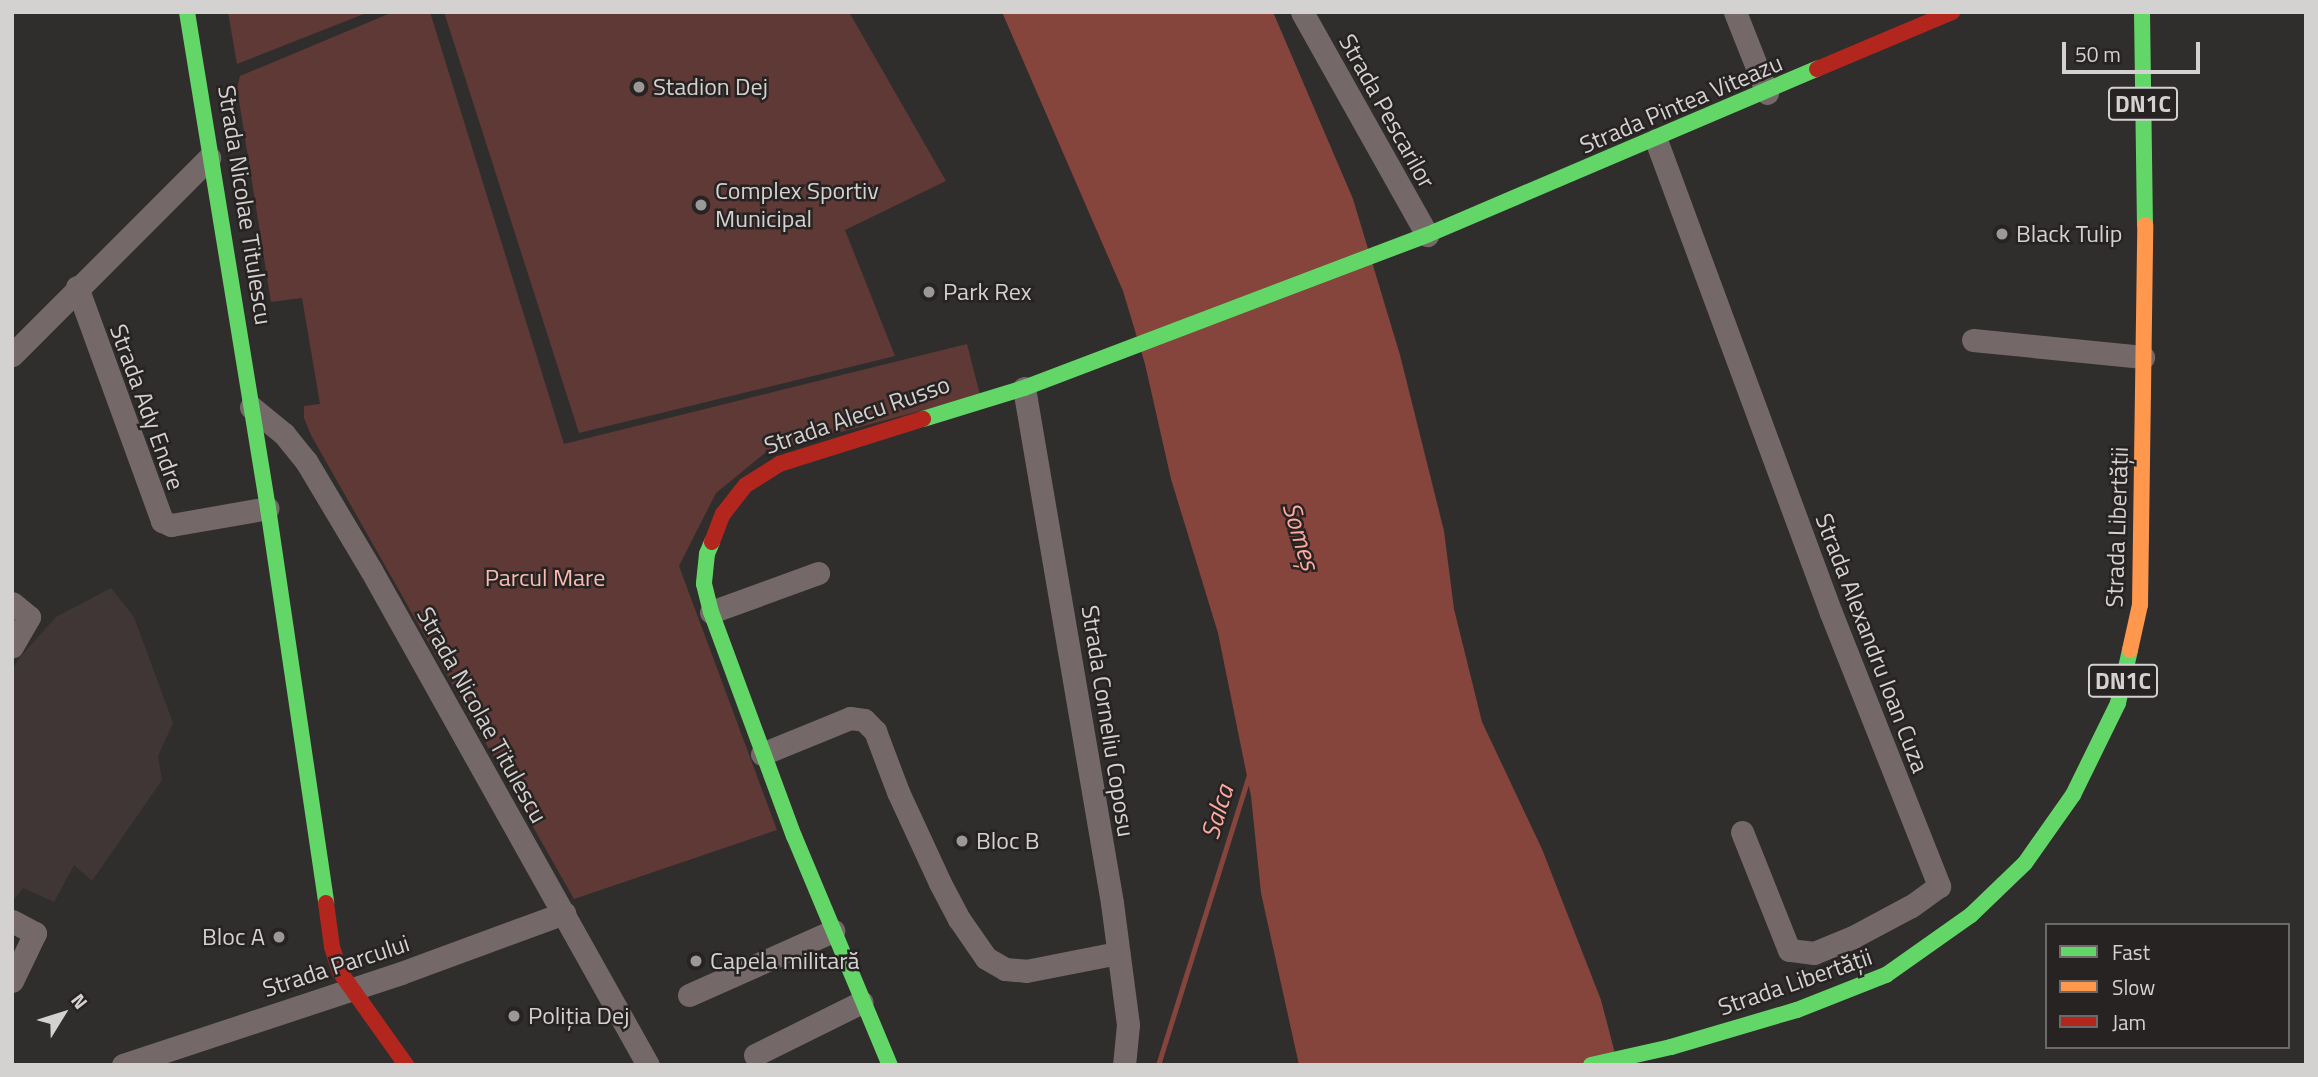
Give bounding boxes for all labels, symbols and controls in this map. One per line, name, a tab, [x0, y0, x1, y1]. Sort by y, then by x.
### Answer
scale bar	[2066, 28, 2204, 72]
street label: Strada Pescarilor	[1333, 29, 1441, 193]
text: 50 m	[2075, 38, 2121, 70]
street label: Strada Pintea Viteazu	[1575, 48, 1787, 160]
place label: Stadion Dej	[653, 73, 768, 101]
marker: Stadion Dej	[631, 79, 647, 95]
street label: Strada Nicolae Titulescu	[212, 83, 278, 327]
road number: DN1C	[2108, 85, 2178, 124]
place label: Complex Sportiv Municipal	[715, 177, 879, 233]
marker: Complex Sportiv Municipal	[693, 197, 709, 213]
place label: Black Tulip	[2016, 220, 2122, 248]
marker: Black Tulip	[1994, 226, 2010, 242]
place label: Park Rex	[943, 278, 1032, 306]
marker: Park Rex	[921, 284, 937, 300]
street label: Strada Ady Endre	[104, 320, 190, 494]
street label: Strada Alecu Russo	[760, 370, 954, 460]
street label: Strada Libertății	[2100, 446, 2134, 608]
water label: Someș	[1276, 498, 1326, 574]
street label: Strada Alexandru Ioan Cuza	[1809, 509, 1935, 777]
park label: Parcul Mare	[485, 564, 605, 592]
street label: Strada Nicolae Titulescu	[411, 602, 553, 828]
street label: Strada Corneliu Coposu	[1075, 603, 1141, 839]
road number: DN1C	[2088, 662, 2158, 701]
water label: Salca	[1194, 781, 1240, 843]
place label: Bloc B	[976, 827, 1040, 855]
marker: Bloc B	[954, 833, 970, 849]
place label: Bloc A	[202, 923, 265, 951]
legend	[2045, 923, 2290, 1049]
street label: Strada Parcului	[259, 929, 413, 1003]
marker: Bloc A	[271, 929, 287, 945]
text: Fast	[2112, 936, 2150, 968]
street label: Strada Libertății	[1714, 942, 1876, 1022]
place label: Capela militară	[710, 947, 860, 975]
marker: Capela militară	[688, 953, 704, 969]
text: Slow	[2112, 971, 2155, 1003]
north arrow	[28, 979, 98, 1049]
text: N	[64, 987, 95, 1015]
place label: Poliția Dej	[528, 1002, 629, 1030]
text: Jam	[2112, 1006, 2146, 1038]
marker: Poliția Dej	[506, 1008, 522, 1024]

